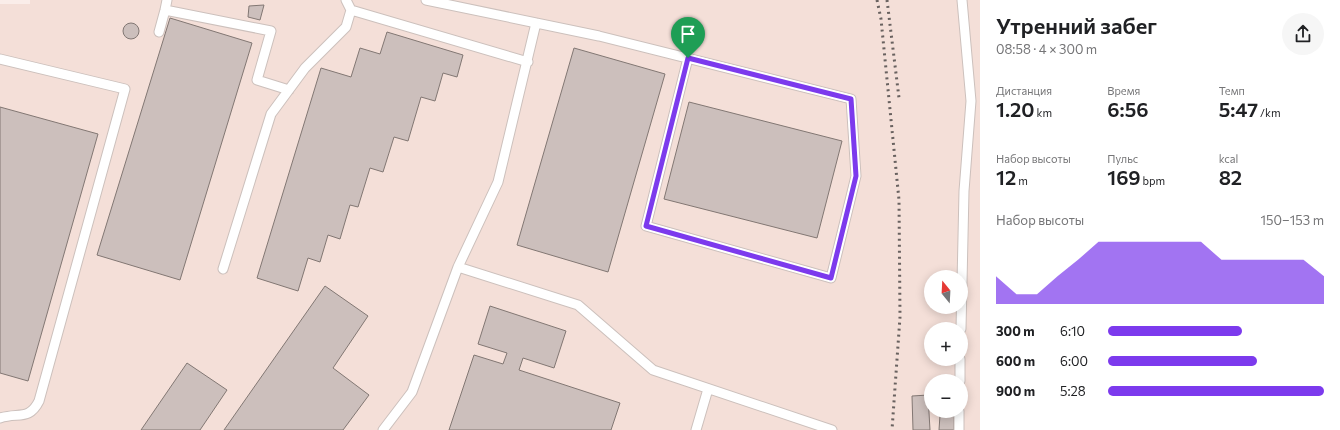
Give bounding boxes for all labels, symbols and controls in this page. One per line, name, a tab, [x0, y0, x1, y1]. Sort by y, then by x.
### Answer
text: Утренний забег	[996, 12, 1157, 39]
button: share	[1282, 13, 1324, 55]
pin	[671, 17, 705, 58]
icon: arrive	[677, 23, 699, 45]
text: 08:58 · 4 × 300 m	[996, 41, 1097, 57]
text: Дистанция	[996, 84, 1052, 97]
text: Время	[1107, 84, 1140, 97]
text: Темп	[1219, 84, 1245, 97]
text: 1.20	[996, 97, 1034, 121]
text: 6:56	[1107, 97, 1149, 121]
text: 5:47	[1219, 97, 1258, 121]
text: km	[1034, 106, 1052, 119]
text: /km	[1258, 106, 1281, 119]
text: Набор высоты	[996, 152, 1071, 165]
text: Пульс	[1107, 152, 1138, 165]
text: kcal	[1219, 152, 1238, 165]
text: 12	[996, 165, 1016, 189]
text: 169	[1107, 165, 1140, 189]
text: 82	[1219, 165, 1242, 189]
text: m	[1016, 174, 1028, 187]
text: bpm	[1140, 174, 1165, 187]
text: Набор высоты	[996, 212, 1084, 228]
text: 150–153 m	[1261, 212, 1324, 228]
north arrow	[924, 270, 968, 314]
map controls	[924, 270, 968, 418]
button: +	[924, 322, 968, 366]
text: 300 m	[996, 323, 1035, 339]
text: 6:10	[1060, 323, 1085, 339]
text: 600 m	[996, 353, 1035, 369]
text: 6:00	[1060, 353, 1088, 369]
button: −	[924, 374, 968, 418]
text: 900 m	[996, 383, 1035, 399]
text: 5:28	[1060, 383, 1086, 399]

